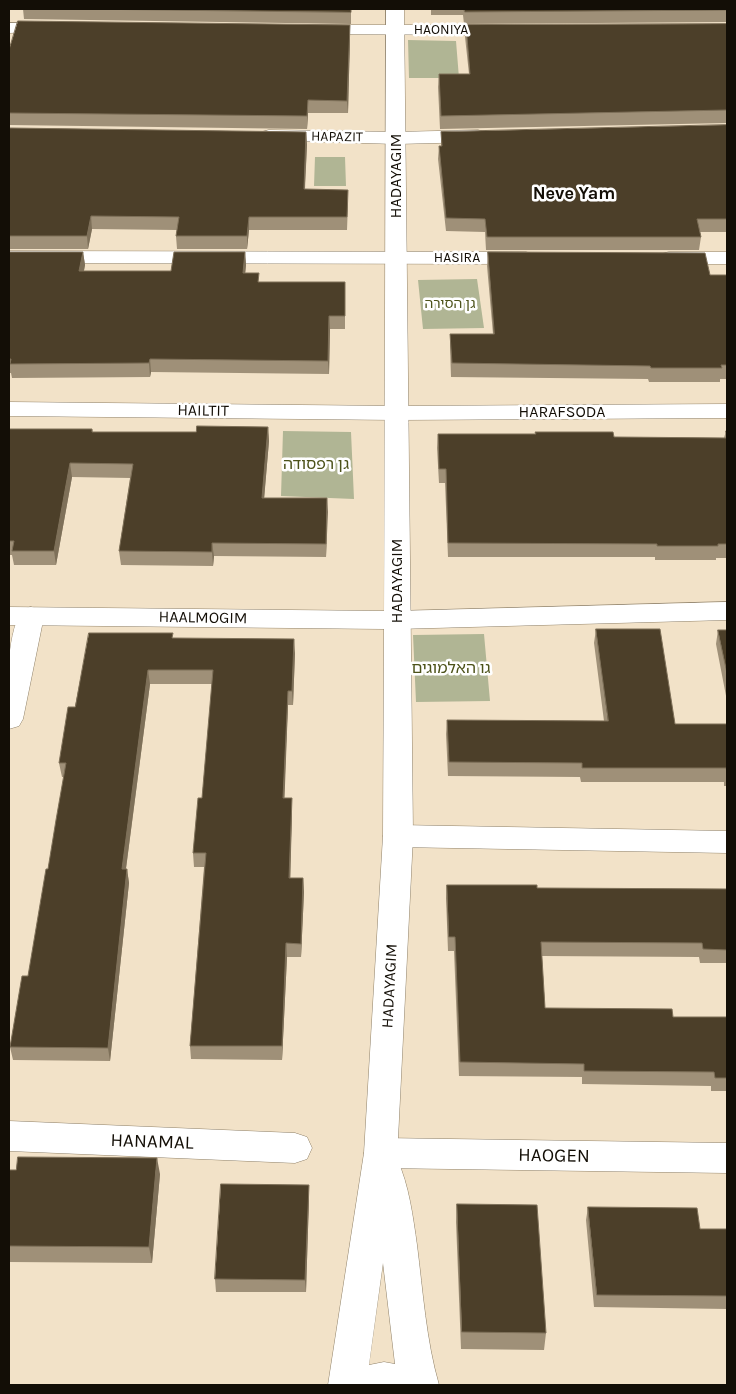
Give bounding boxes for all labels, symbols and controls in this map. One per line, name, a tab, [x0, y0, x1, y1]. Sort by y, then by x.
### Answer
street label: HAONIYA	[414, 22, 468, 38]
street label: HAPAZIT	[311, 128, 363, 146]
street label: HADAYAGIM	[386, 134, 406, 218]
district label: Neve Yam	[533, 183, 615, 205]
street label: HASIRA	[434, 250, 480, 266]
park label: גן הסירה	[425, 296, 475, 312]
street label: HAILTIT	[177, 401, 229, 421]
street label: HARAFSODA	[518, 402, 606, 422]
park label: גן רפסודה	[283, 454, 349, 474]
street label: HADAYAGIM	[387, 539, 407, 623]
street label: HAALMOGIM	[158, 608, 248, 628]
park label: גו האלמוגים	[411, 658, 491, 678]
street label: HADAYAGIM	[378, 943, 402, 1029]
street label: HANAMAL	[110, 1129, 194, 1155]
street label: HAOGEN	[518, 1144, 590, 1168]

